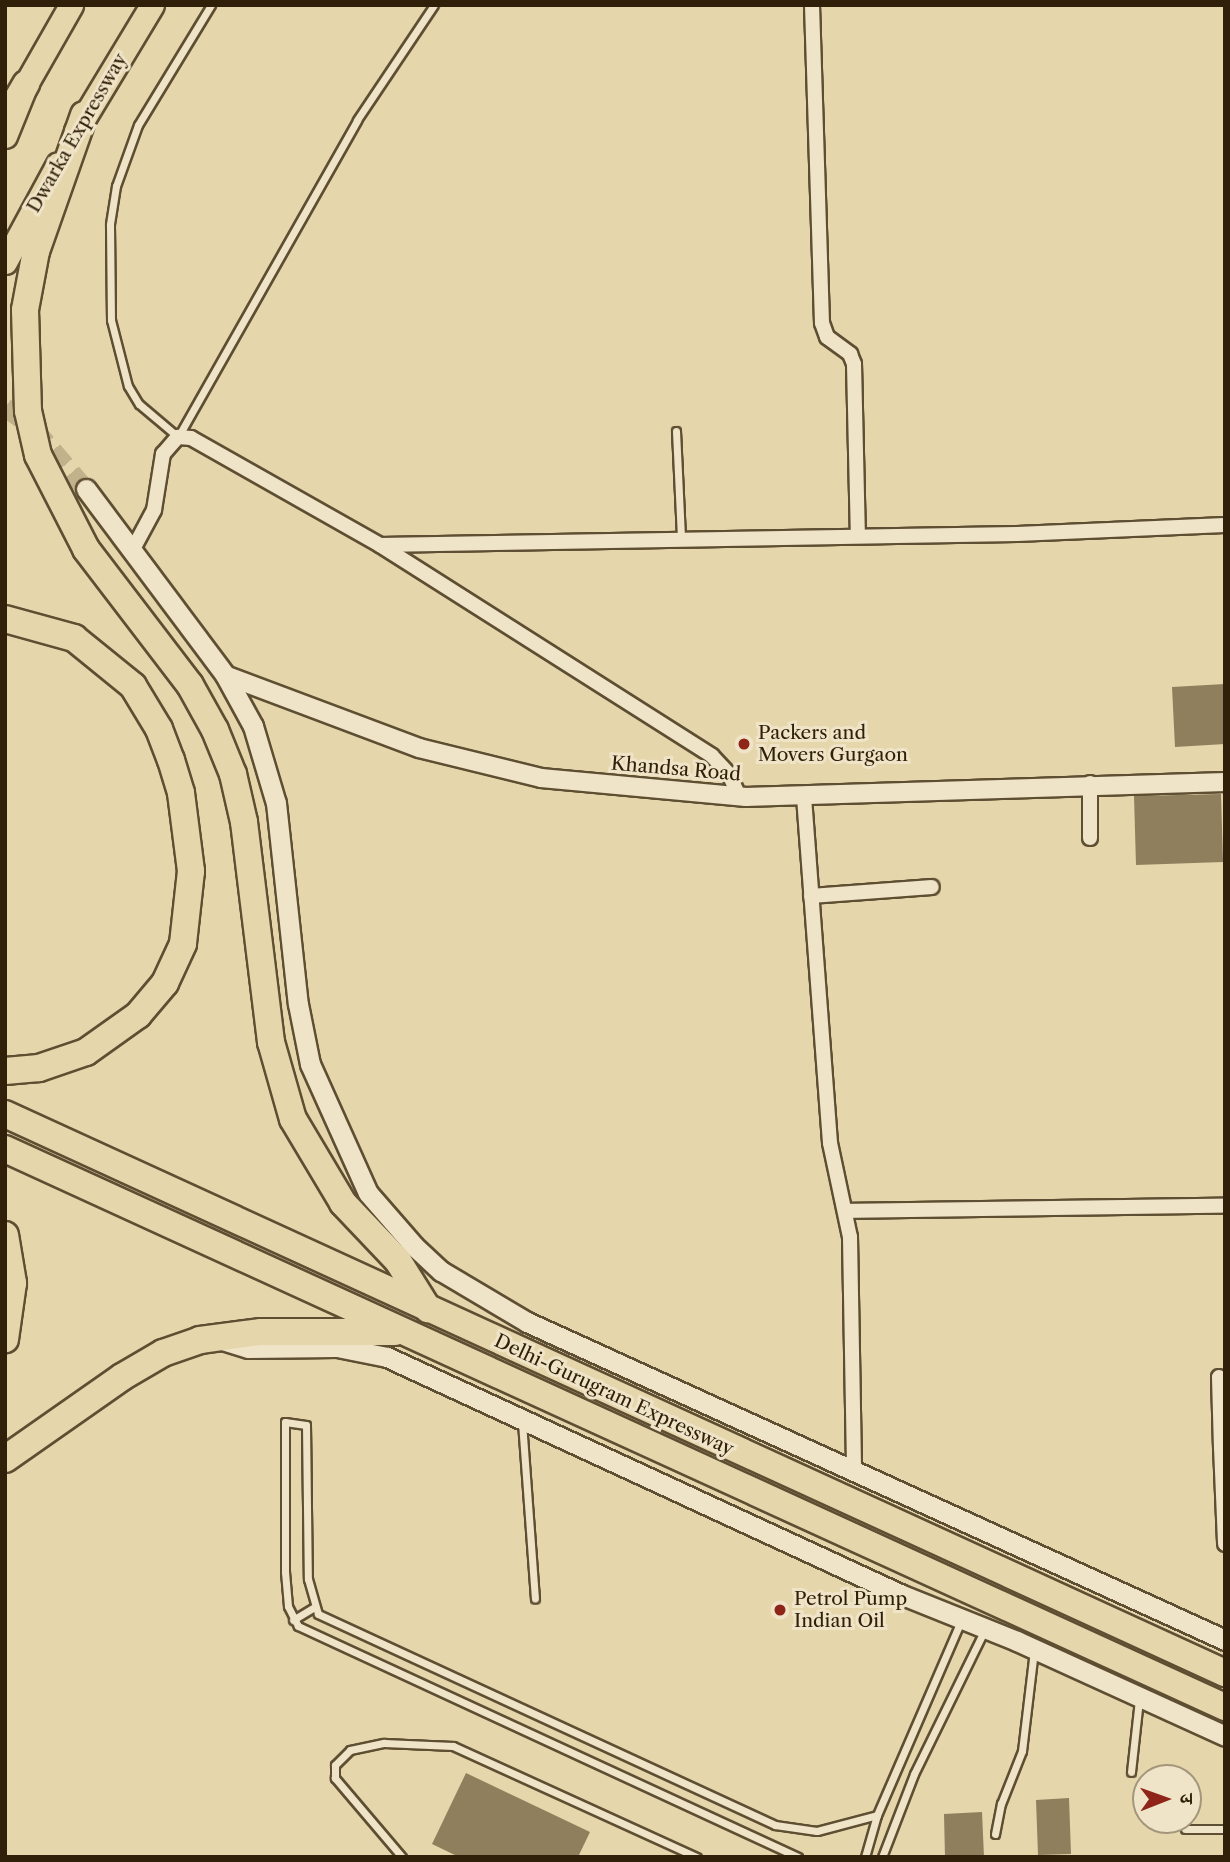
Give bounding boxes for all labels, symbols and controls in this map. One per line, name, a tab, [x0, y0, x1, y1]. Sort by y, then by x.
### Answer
street label: Dwarka Expressway	[22, 49, 132, 217]
place label: Packers and Movers Gurgaon	[758, 722, 908, 766]
marker: Packers and Movers Gurgaon	[736, 736, 752, 752]
street label: Khandsa Road	[610, 752, 742, 786]
street label: Delhi-Gurugram Expressway	[491, 1329, 737, 1461]
place label: Petrol Pump Indian Oil	[794, 1588, 907, 1632]
marker: Petrol Pump Indian Oil	[772, 1602, 788, 1618]
north arrow	[1132, 1764, 1202, 1834]
text: उ	[1175, 1794, 1198, 1804]

